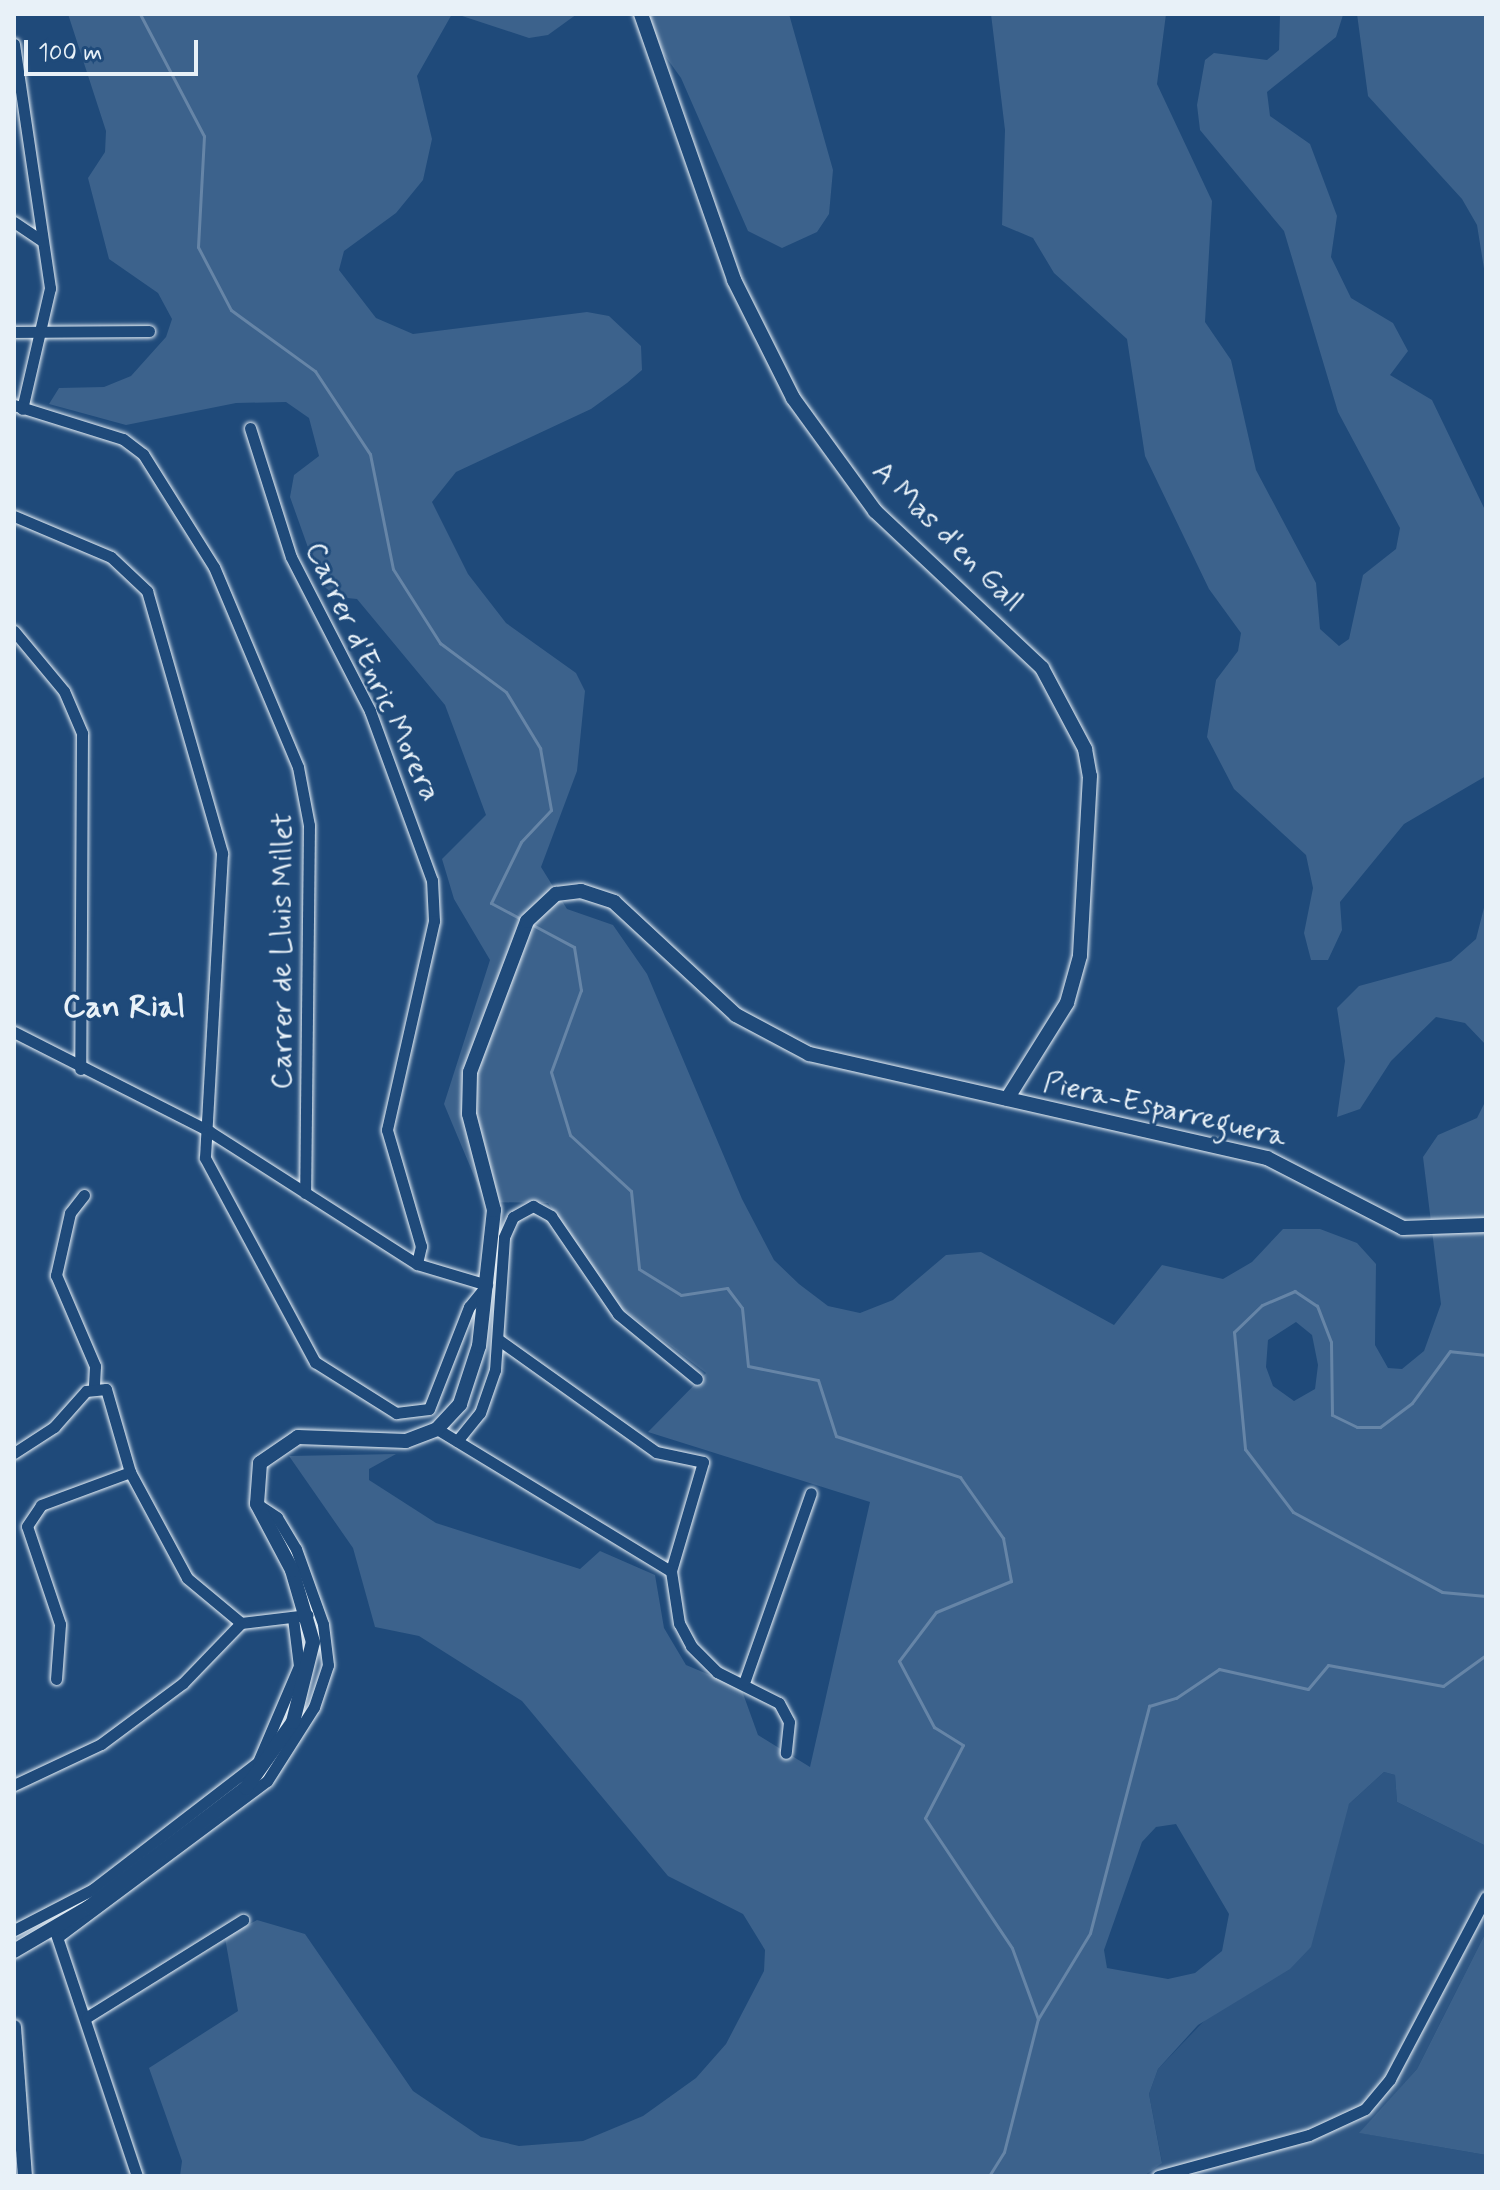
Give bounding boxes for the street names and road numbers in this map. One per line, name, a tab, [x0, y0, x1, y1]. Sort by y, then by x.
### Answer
street label: A Mas d'en Gall	[865, 455, 1029, 619]
street label: Carrer d'Enric Morera	[295, 535, 449, 809]
street label: Carrer de Lluis Millet	[265, 811, 301, 1091]
street label: Piera-Esparreguera	[1040, 1064, 1290, 1156]

